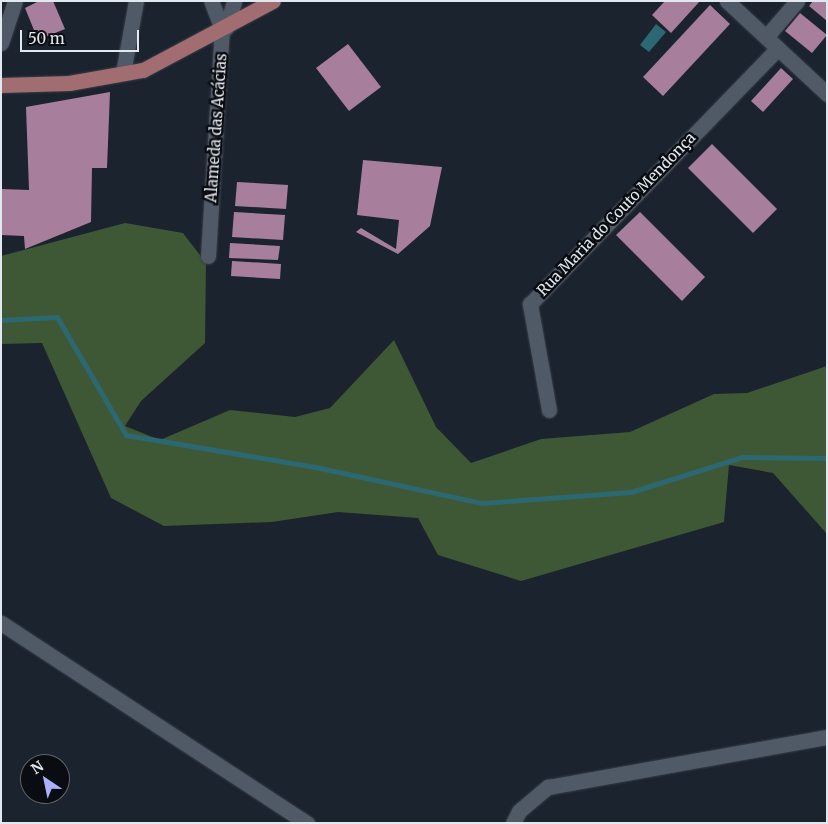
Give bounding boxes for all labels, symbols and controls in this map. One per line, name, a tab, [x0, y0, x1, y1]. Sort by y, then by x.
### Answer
scale bar	[22, 20, 141, 52]
text: 50 m	[28, 29, 65, 48]
street label: Alameda das Acácias	[202, 53, 230, 203]
street label: Rua Maria do Couto Mendonça	[533, 129, 699, 299]
north arrow	[20, 754, 70, 804]
text: N	[28, 757, 47, 778]

